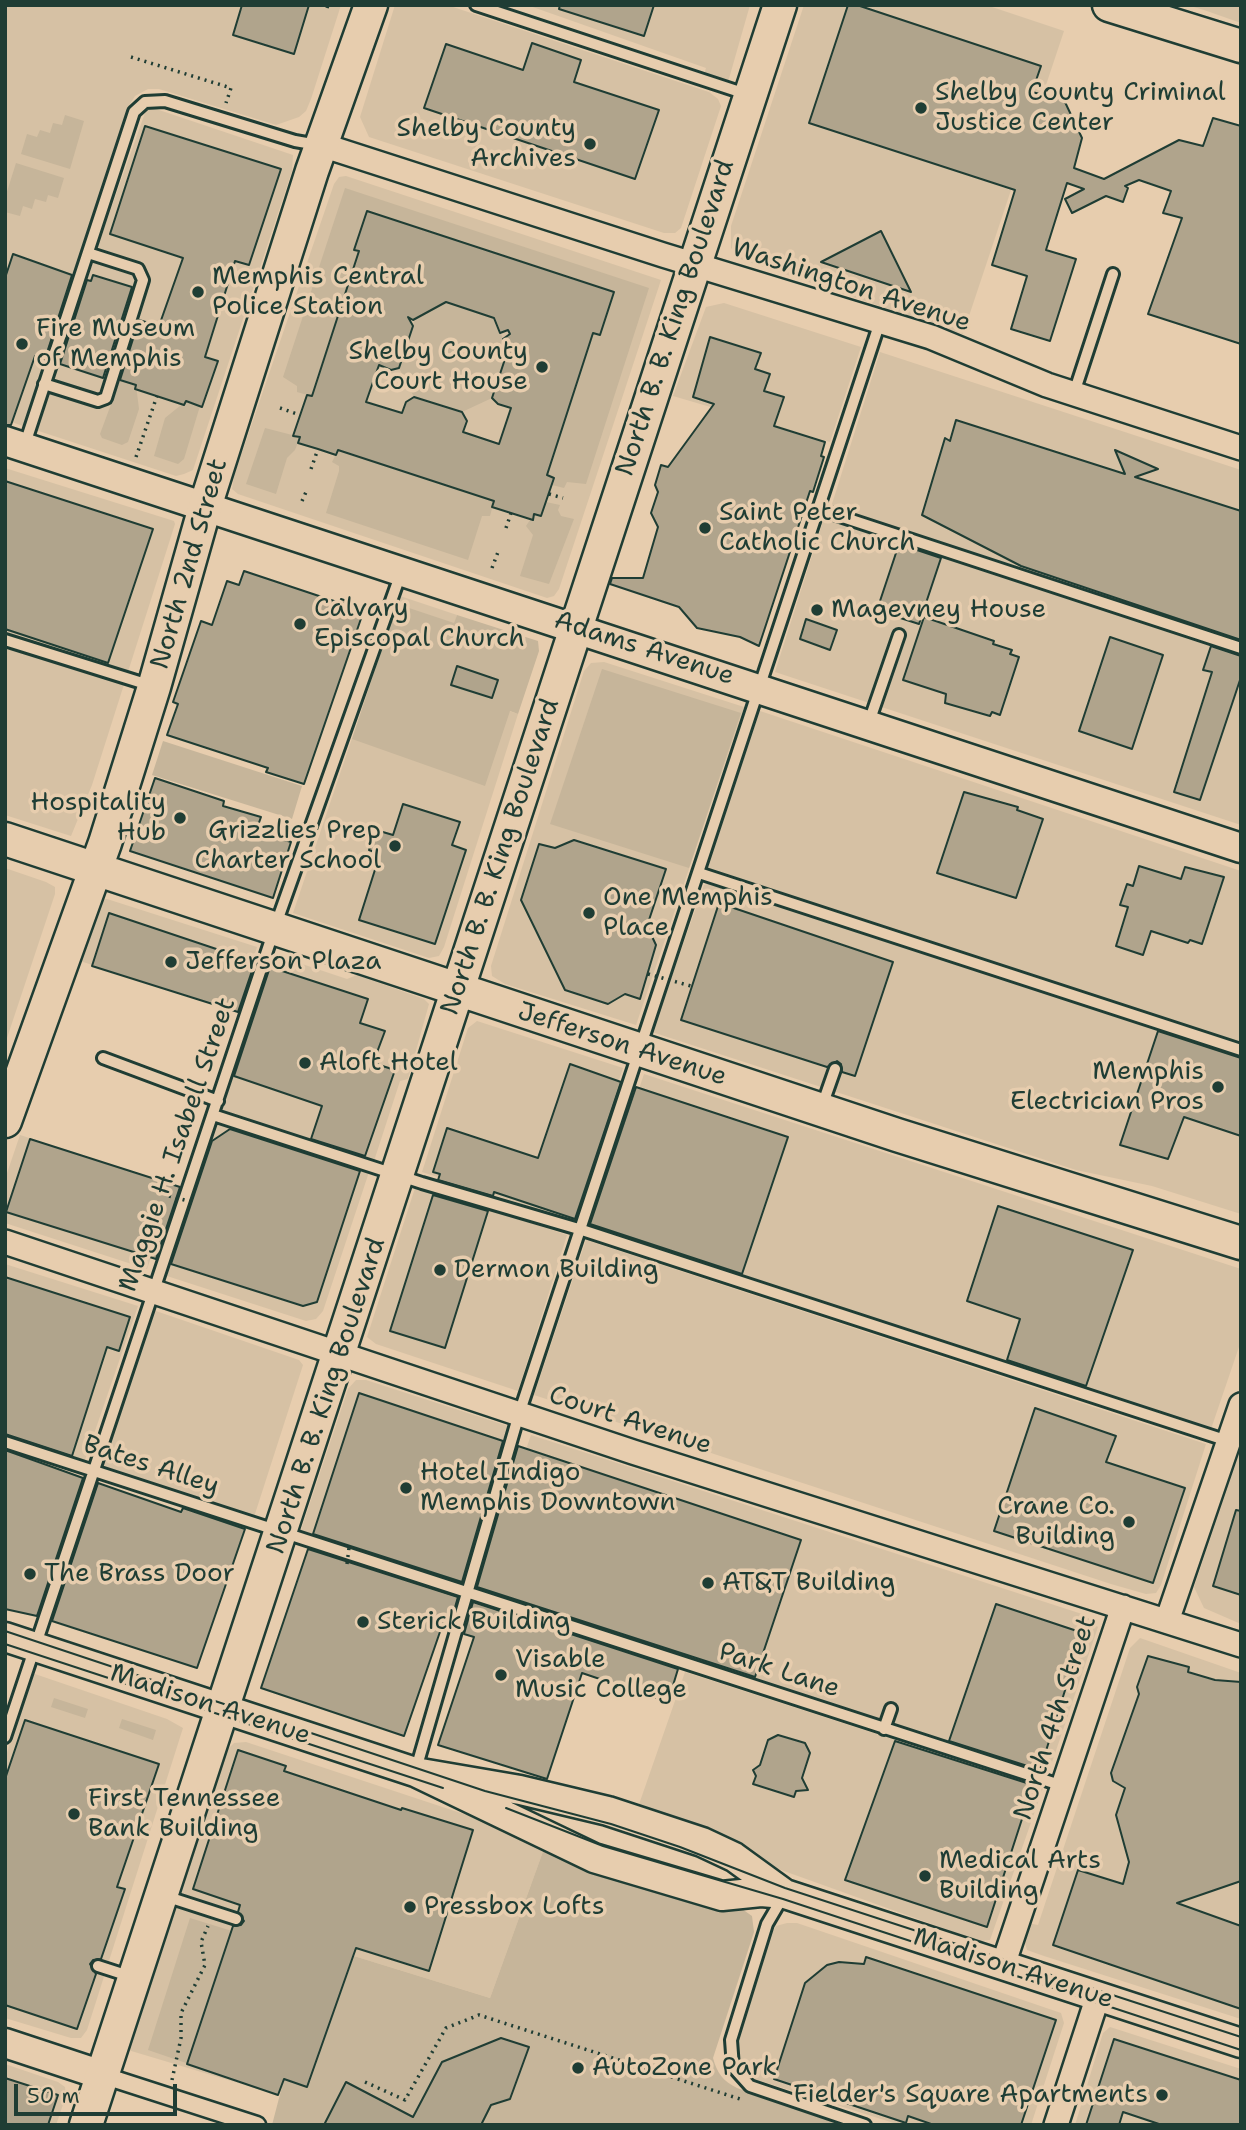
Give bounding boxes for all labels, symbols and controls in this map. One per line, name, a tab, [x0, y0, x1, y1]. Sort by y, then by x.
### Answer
place label: Shelby County Criminal Justice Center	[935, 77, 1226, 138]
marker: Shelby County Criminal Justice Center	[913, 100, 929, 116]
place label: Shelby County Archives	[397, 113, 576, 174]
marker: Shelby County Archives	[582, 136, 598, 152]
street label: North B. B. King Boulevard	[610, 156, 742, 480]
street label: Washington Avenue	[728, 233, 974, 339]
place label: Memphis Central Police Station	[212, 261, 424, 322]
marker: Memphis Central Police Station	[190, 284, 206, 300]
place label: Fire Museum of Memphis	[36, 313, 195, 374]
marker: Fire Museum of Memphis	[14, 336, 30, 352]
place label: Shelby County Court House	[349, 336, 528, 398]
marker: Shelby County Court House	[534, 359, 550, 375]
street label: North 2nd Street	[145, 455, 235, 673]
place label: Saint Peter Catholic Church	[719, 497, 915, 558]
marker: Saint Peter Catholic Church	[697, 520, 713, 536]
place label: Calvary Episcopal Church	[314, 593, 525, 654]
place label: Magevney House	[831, 594, 1046, 626]
marker: Magevney House	[809, 602, 825, 618]
street label: Adams Avenue	[550, 605, 738, 693]
marker: Calvary Episcopal Church	[292, 616, 308, 632]
street label: North B. B. King Boulevard	[435, 695, 567, 1019]
place label: Hospitality Hub	[30, 787, 166, 848]
marker: Hospitality Hub	[172, 810, 188, 826]
place label: Grizzlies Prep Charter School	[194, 815, 381, 876]
marker: Grizzlies Prep Charter School	[387, 838, 403, 854]
place label: One Memphis Place	[603, 882, 773, 944]
marker: One Memphis Place	[581, 905, 597, 921]
place label: Jefferson Plaza	[185, 946, 381, 978]
marker: Jefferson Plaza	[163, 954, 179, 970]
street label: Maggie H. Isabell Street	[113, 994, 243, 1296]
street label: Jefferson Avenue	[513, 996, 731, 1094]
place label: Aloft Hotel	[319, 1047, 458, 1079]
marker: Aloft Hotel	[297, 1055, 313, 1071]
place label: Memphis Electrician Pros	[1010, 1056, 1204, 1118]
marker: Memphis Electrician Pros	[1210, 1079, 1226, 1095]
street label: North B. B. King Boulevard	[261, 1234, 393, 1558]
place label: Dermon Building	[454, 1254, 659, 1286]
marker: Dermon Building	[432, 1262, 448, 1278]
street label: Court Avenue	[545, 1380, 715, 1462]
street label: Bates Alley	[79, 1429, 223, 1503]
place label: Hotel Indigo Memphis Downtown	[420, 1457, 676, 1518]
marker: Hotel Indigo Memphis Downtown	[398, 1480, 414, 1496]
place label: Crane Co. Building	[997, 1491, 1115, 1552]
marker: Crane Co. Building	[1121, 1514, 1137, 1530]
place label: The Brass Door	[44, 1558, 235, 1590]
marker: The Brass Door	[22, 1566, 38, 1582]
place label: AT&T Building	[722, 1567, 895, 1599]
marker: AT&T Building	[700, 1575, 716, 1591]
place label: Sterick Building	[377, 1606, 571, 1638]
street label: North 4th Street	[1008, 1612, 1104, 1824]
marker: Sterick Building	[355, 1614, 371, 1630]
street label: Park Lane	[715, 1637, 843, 1705]
place label: Visable Music College	[515, 1644, 687, 1706]
street label: Madison Avenue	[106, 1658, 314, 1752]
marker: Visable Music College	[493, 1667, 509, 1683]
place label: First Tennessee Bank Building	[88, 1783, 280, 1844]
marker: First Tennessee Bank Building	[66, 1806, 82, 1822]
place label: Medical Arts Building	[939, 1845, 1101, 1906]
marker: Medical Arts Building	[917, 1868, 933, 1884]
place label: Pressbox Lofts	[424, 1891, 605, 1923]
marker: Pressbox Lofts	[402, 1899, 418, 1915]
street label: Madison Avenue	[909, 1922, 1117, 2016]
place label: AutoZone Park	[592, 2052, 777, 2084]
marker: AutoZone Park	[570, 2060, 586, 2076]
scale bar	[18, 2070, 180, 2114]
place label: Fielder's Square Apartments	[793, 2079, 1148, 2111]
text: 50 m	[27, 2082, 80, 2110]
marker: Fielder's Square Apartments	[1154, 2087, 1170, 2103]

